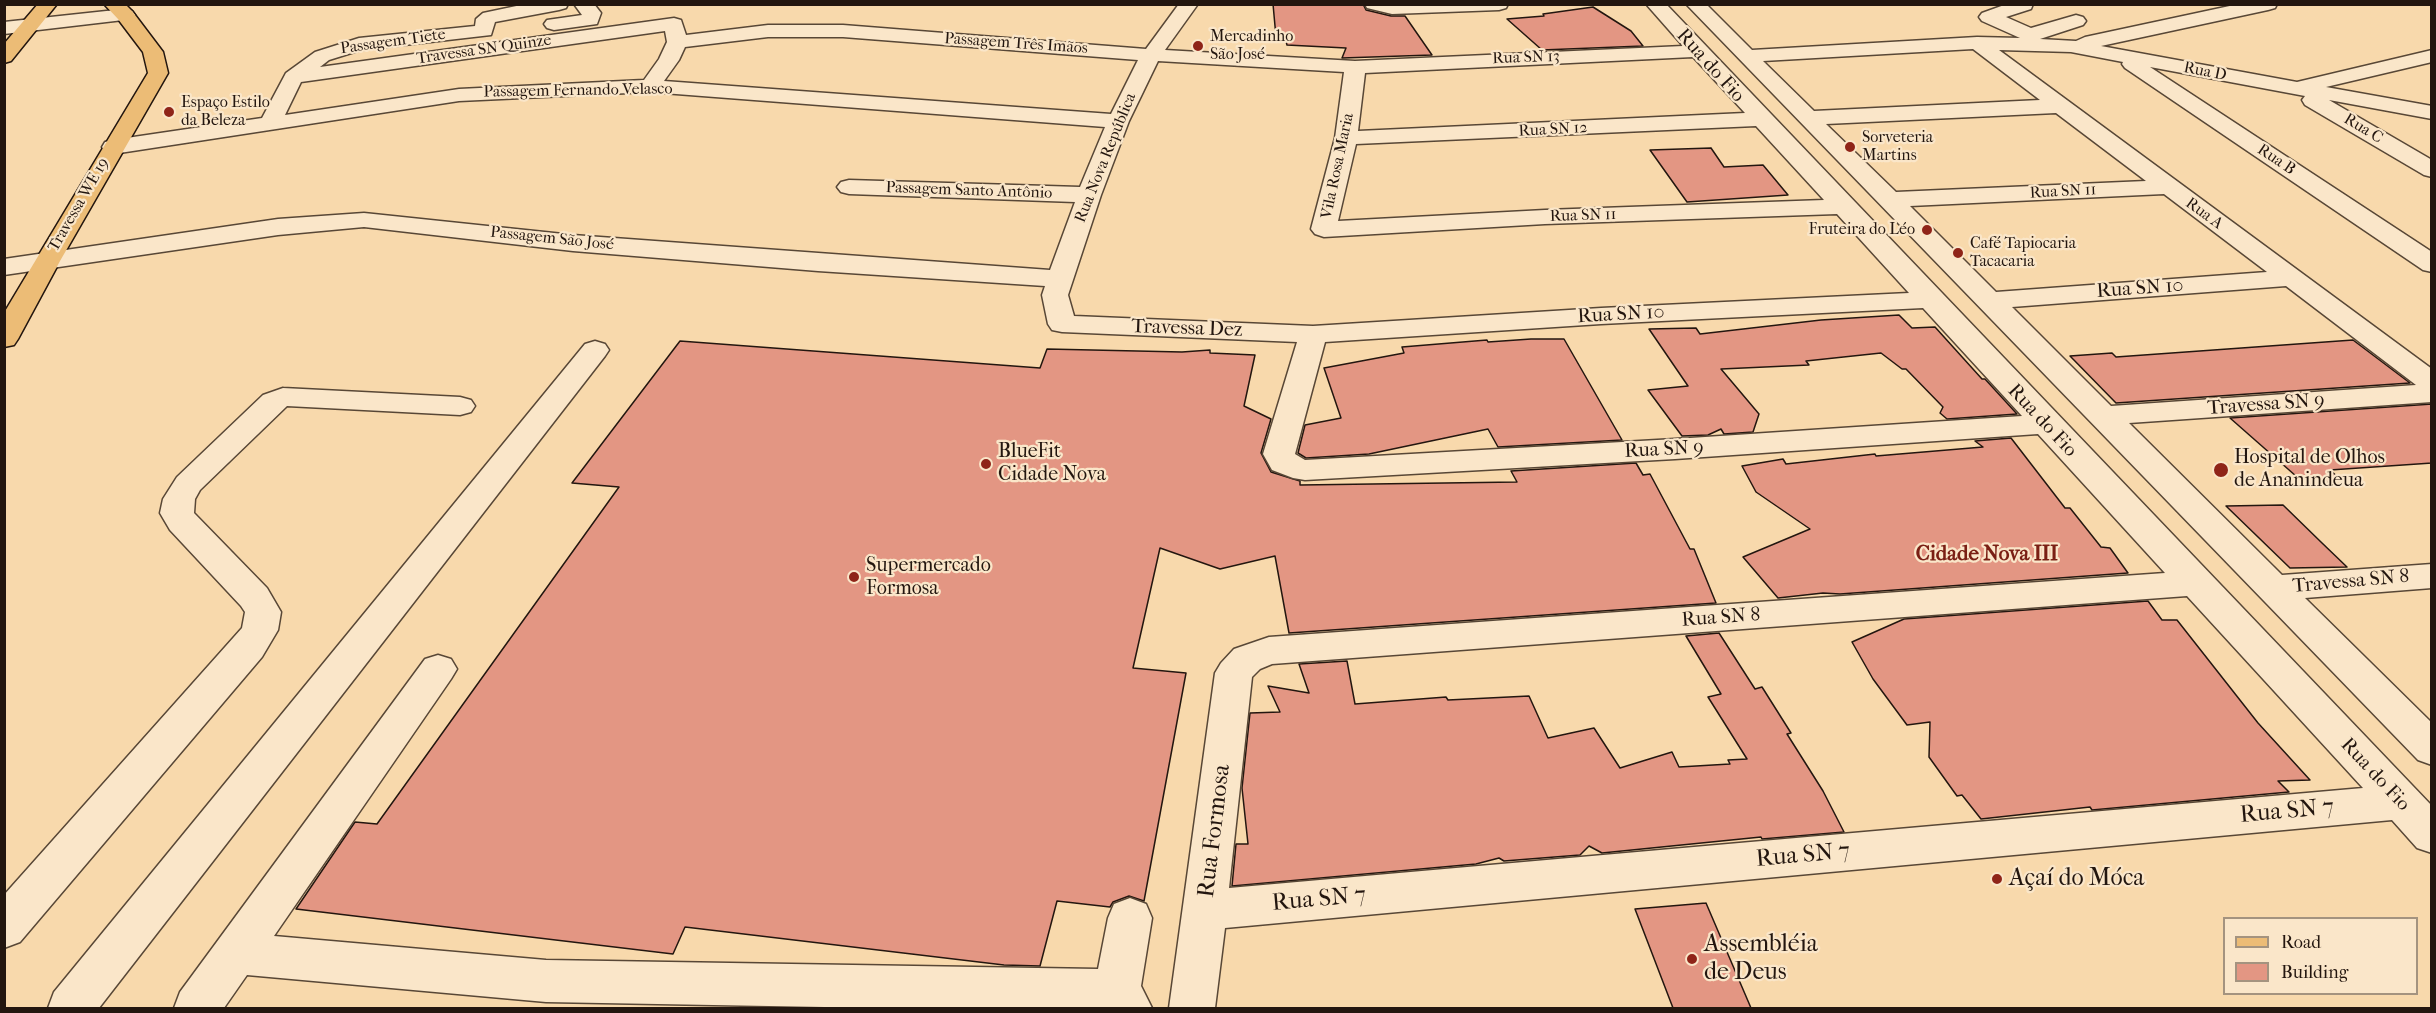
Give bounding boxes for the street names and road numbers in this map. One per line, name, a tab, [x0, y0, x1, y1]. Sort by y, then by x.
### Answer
street label: Rua do Fio	[1671, 24, 1749, 108]
street label: Passagem Tiete	[339, 25, 447, 59]
street label: Passagem Três Imãos	[944, 29, 1088, 59]
street label: Travessa SN Quinze	[415, 31, 553, 69]
street label: Rua SN 13	[1492, 47, 1560, 69]
street label: Rua D	[2182, 58, 2228, 86]
street label: Passagem Fernando Velasco	[483, 80, 673, 102]
street label: Rua Nova República	[1071, 90, 1141, 226]
street label: Rua C	[2340, 110, 2386, 148]
street label: Vila Rosa Maria	[1317, 111, 1359, 221]
street label: Rua SN 12	[1518, 119, 1588, 141]
street label: Rua B	[2253, 140, 2299, 180]
street label: Travessa WE 19	[44, 155, 114, 255]
street label: Passagem Santo Antônio	[885, 178, 1053, 204]
street label: Rua SN 11	[2029, 181, 2097, 203]
street label: Rua A	[2182, 194, 2226, 234]
street label: Rua SN 11	[1549, 205, 1617, 227]
street label: Passagem São José	[489, 223, 615, 255]
street label: Rua SN 10	[2096, 274, 2184, 304]
street label: Rua SN 10	[1577, 301, 1665, 329]
street label: Travessa Dez	[1131, 315, 1243, 343]
street label: Rua do Fio	[2002, 380, 2082, 462]
street label: Travessa SN 9	[2207, 389, 2325, 421]
street label: Rua SN 9	[1624, 436, 1704, 464]
street label: Travessa SN 8	[2292, 565, 2410, 599]
street label: Rua SN 8	[1681, 603, 1761, 633]
street label: Rua do Fio	[2335, 734, 2415, 816]
street label: Rua Formosa	[1193, 763, 1237, 899]
street label: Rua SN 7	[2239, 794, 2335, 830]
street label: Rua SN 7	[1755, 838, 1851, 874]
street label: Rua SN 7	[1271, 882, 1367, 918]

